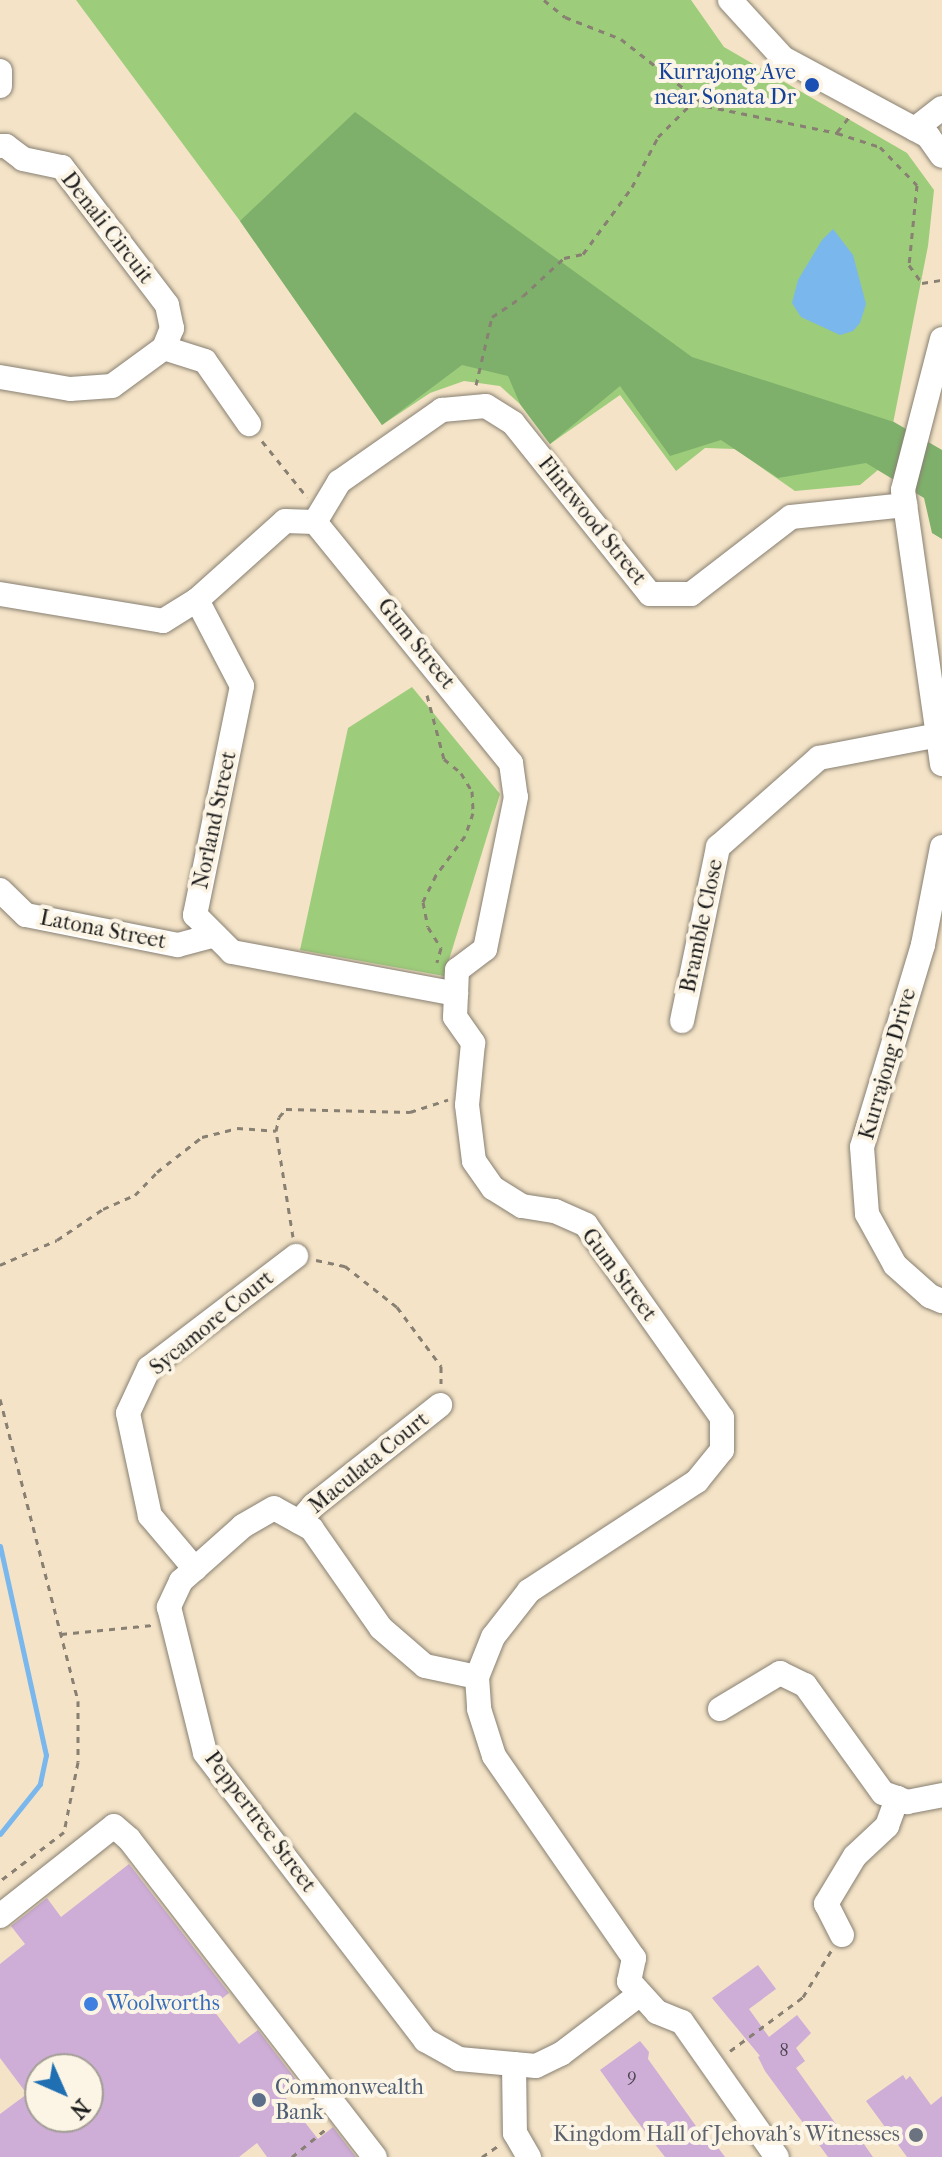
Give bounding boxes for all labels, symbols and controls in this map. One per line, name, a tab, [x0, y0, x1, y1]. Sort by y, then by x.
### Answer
place label: Kurrajong Ave near Sonata Dr	[654, 59, 796, 110]
marker: Kurrajong Ave near Sonata Dr	[803, 76, 821, 94]
street label: Denali Circuit	[55, 167, 159, 289]
street label: Flintwood Street	[532, 451, 652, 591]
street label: Gum Street	[371, 593, 461, 695]
street label: Norland Street	[188, 749, 242, 891]
street label: Bramble Close	[675, 857, 729, 995]
street label: Latona Street	[38, 905, 168, 955]
street label: Kurrajong Drive	[854, 985, 922, 1143]
street label: Gum Street	[576, 1223, 662, 1327]
street label: Sycamore Court	[145, 1265, 279, 1381]
street label: Maculata Court	[304, 1406, 434, 1520]
street label: Peppertree Street	[198, 1746, 322, 1898]
place label: Woolworths	[107, 1991, 220, 2017]
marker: Woolworths	[82, 1995, 100, 2013]
house number: 8	[779, 2040, 789, 2062]
north arrow	[24, 2053, 104, 2133]
house number: 9	[627, 2065, 637, 2087]
place label: Commonwealth Bank	[275, 2074, 424, 2126]
marker: Commonwealth Bank	[250, 2091, 268, 2109]
text: N	[64, 2093, 95, 2124]
place label: Kingdom Hall of Jehovah's Witnesses	[553, 2122, 900, 2148]
marker: Kingdom Hall of Jehovah's Witnesses	[907, 2126, 925, 2144]

